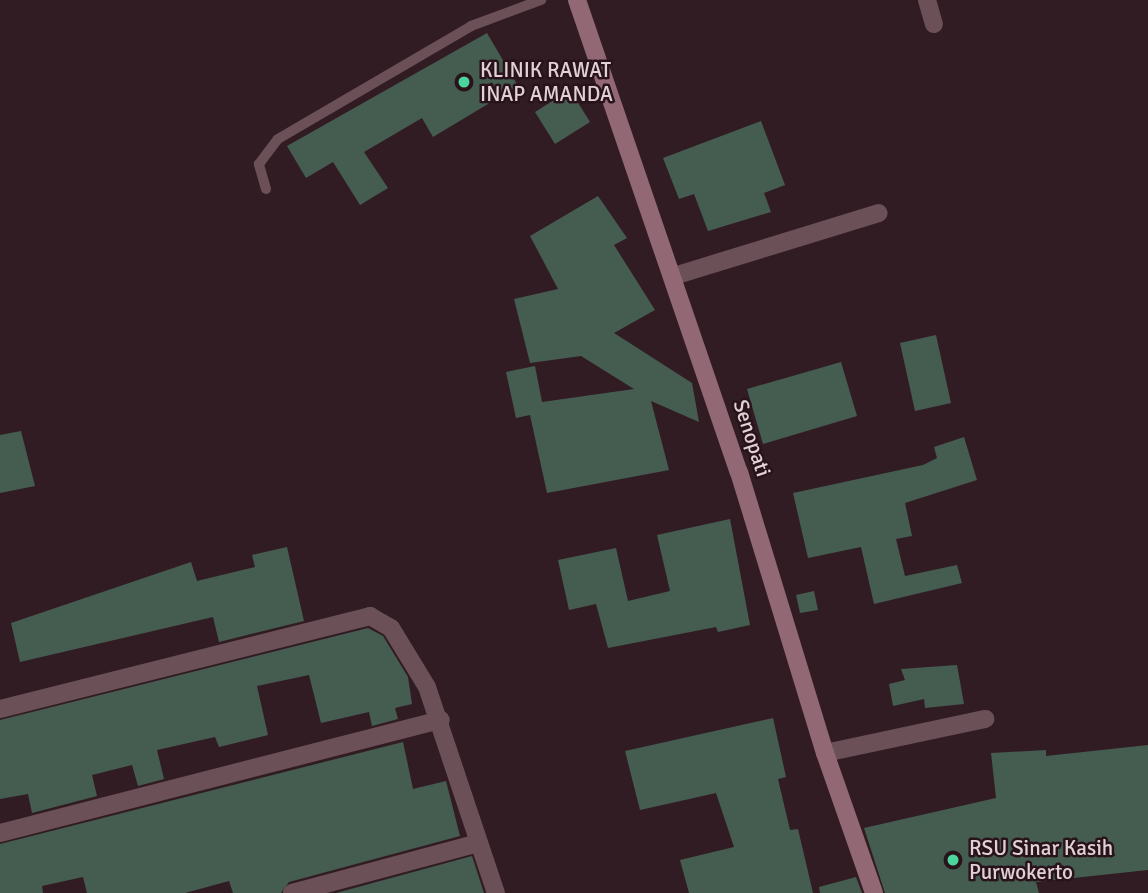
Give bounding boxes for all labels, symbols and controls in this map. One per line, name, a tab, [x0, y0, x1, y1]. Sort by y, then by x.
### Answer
place label: KLINIK RAWAT INAP AMANDA	[480, 57, 613, 107]
marker: KLINIK RAWAT INAP AMANDA	[454, 72, 474, 92]
street label: Senopati	[728, 396, 776, 480]
place label: RSU Sinar Kasih Purwokerto	[969, 835, 1113, 885]
marker: RSU Sinar Kasih Purwokerto	[943, 850, 963, 870]

